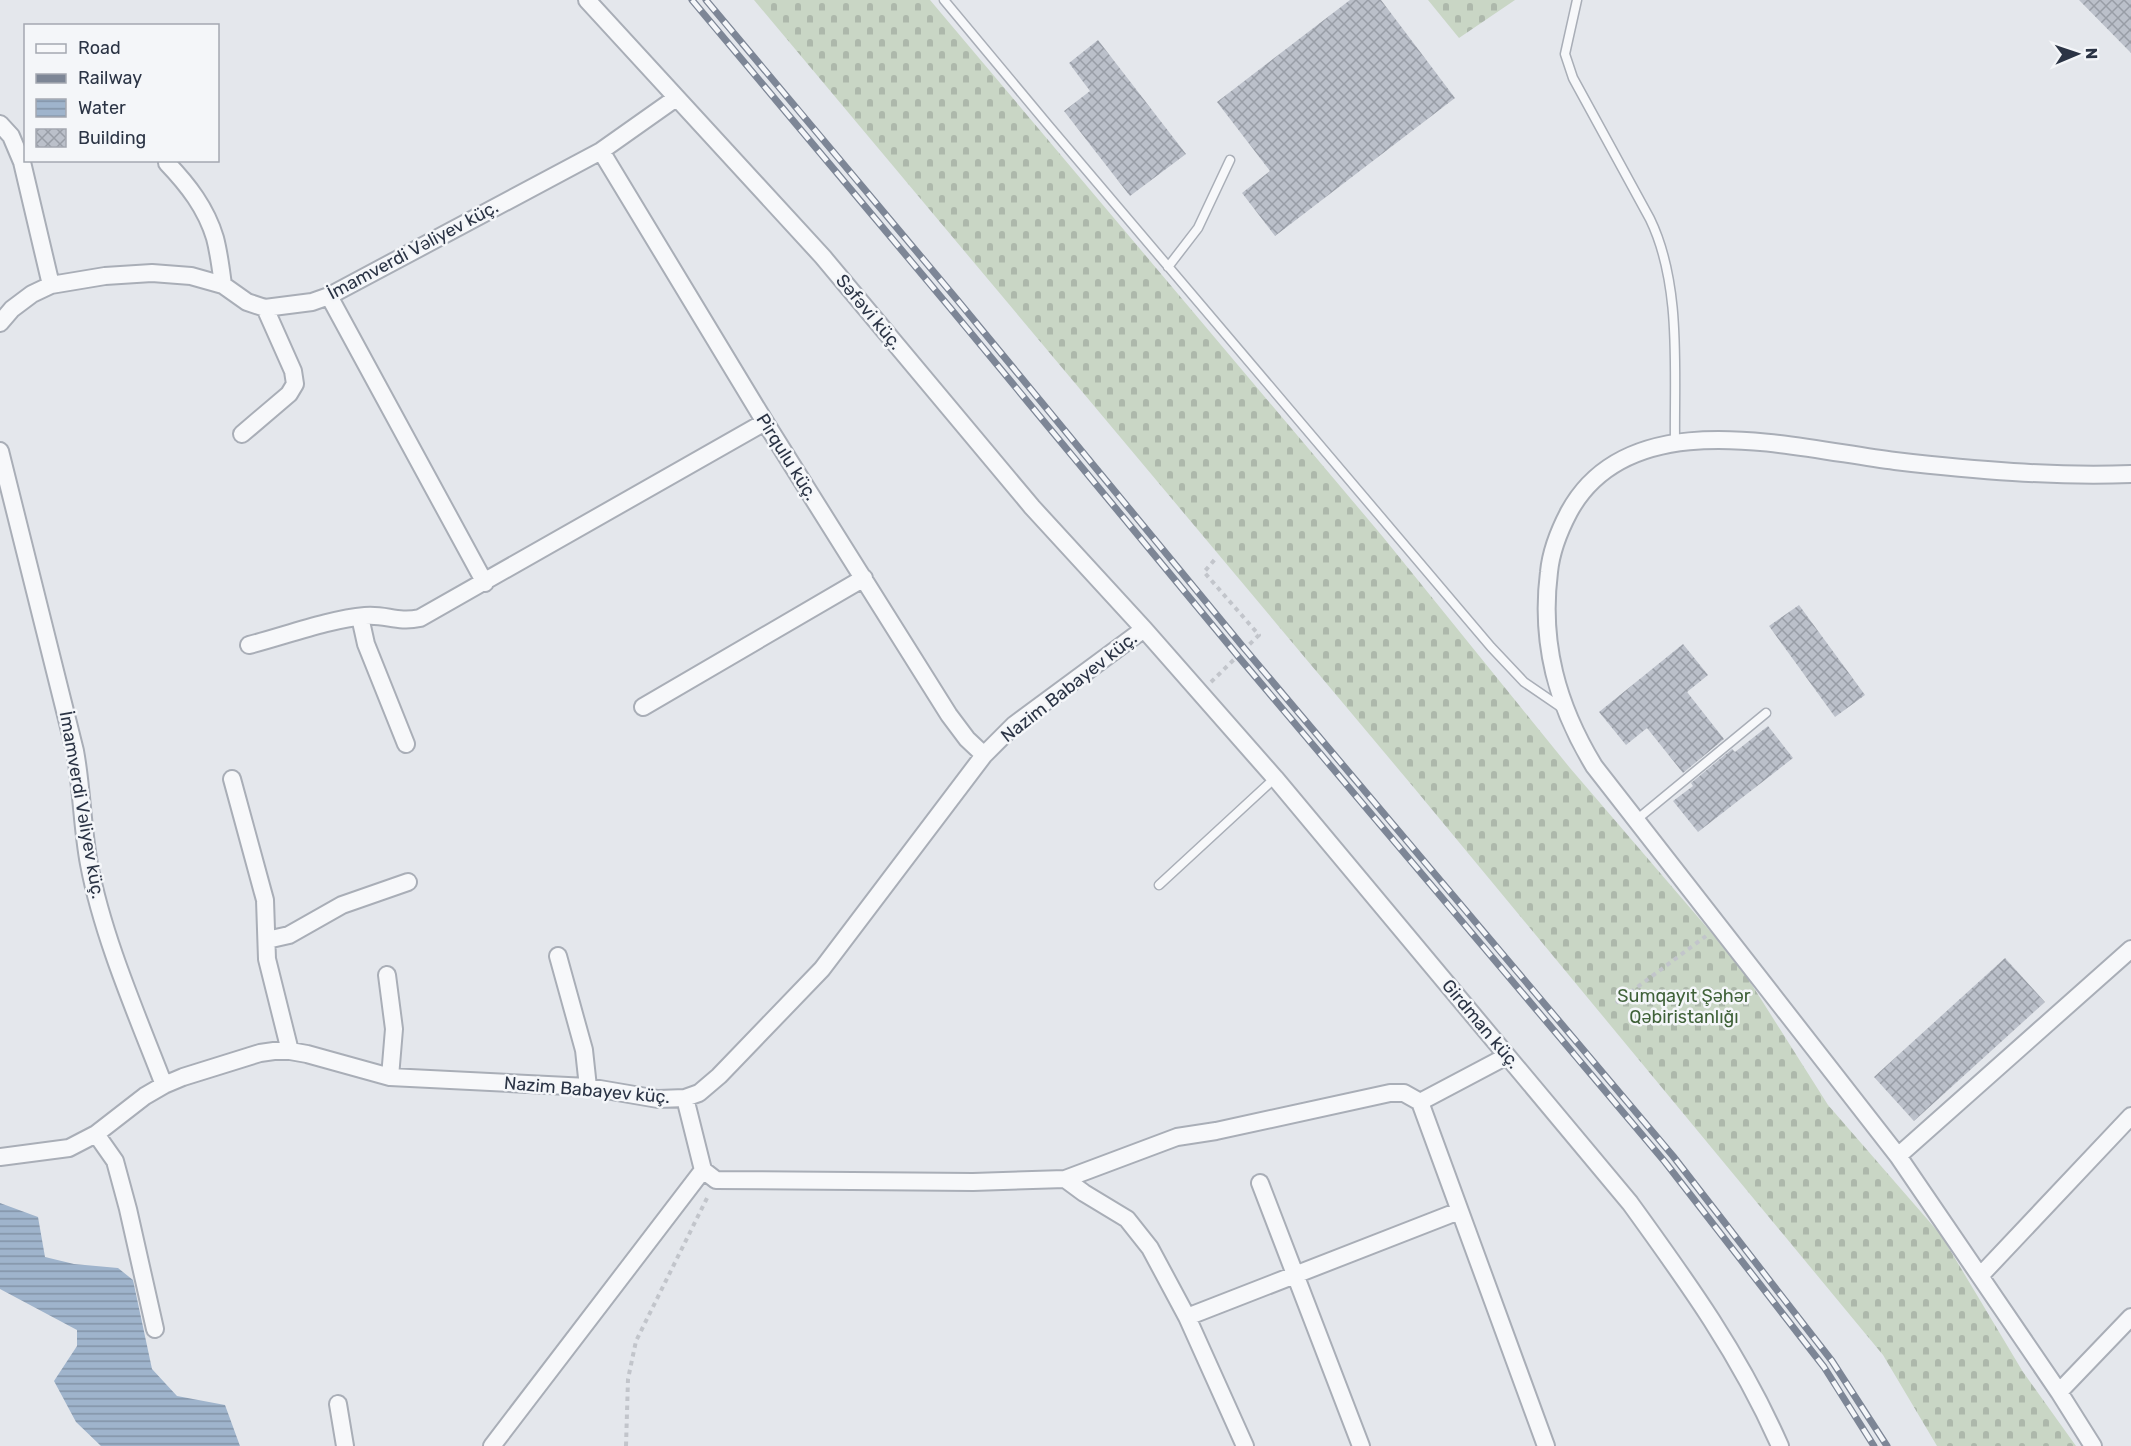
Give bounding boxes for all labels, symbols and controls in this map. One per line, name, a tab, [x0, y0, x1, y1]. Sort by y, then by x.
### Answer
legend	[24, 24, 219, 162]
north arrow	[2047, 24, 2107, 84]
text: Road	[78, 37, 121, 59]
text: N	[2082, 47, 2101, 60]
text: Railway	[78, 67, 142, 89]
text: Water	[78, 97, 126, 119]
text: Building	[78, 127, 146, 149]
street label: İmamverdi Vəliyev küç.	[324, 196, 502, 304]
street label: Səfəvi küç.	[831, 270, 907, 354]
street label: Pirqulu küç.	[752, 409, 822, 505]
street label: Nazim Babayev küç.	[997, 627, 1141, 747]
street label: İmamverdi Vəliyev küç.	[55, 709, 109, 901]
street label: Girdman küç.	[1437, 975, 1525, 1073]
park label: Sumqayıt Şəhər Qəbiristanlığı	[1617, 985, 1751, 1028]
street label: Nazim Babayev küç.	[503, 1072, 671, 1108]

